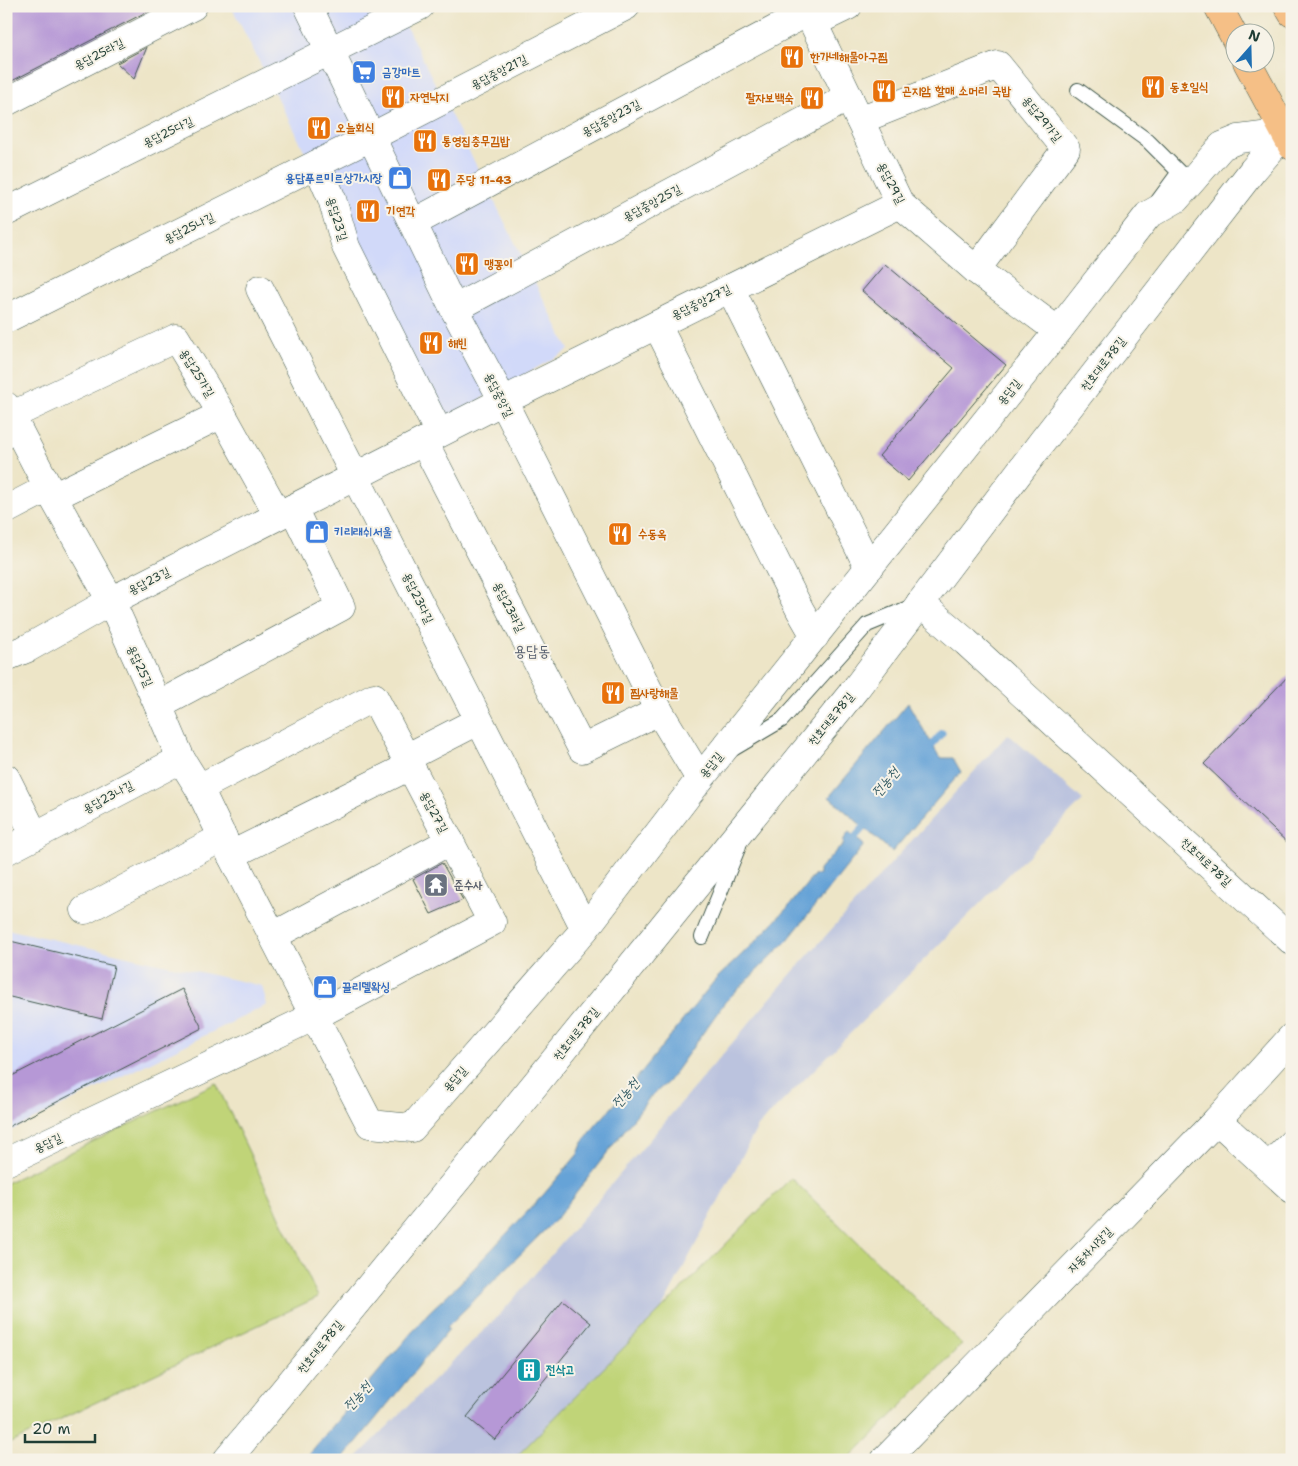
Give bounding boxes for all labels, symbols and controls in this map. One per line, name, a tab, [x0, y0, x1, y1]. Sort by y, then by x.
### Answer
north arrow	[1226, 22, 1276, 72]
text: N	[1246, 25, 1263, 46]
street label: 용답25라길	[71, 34, 127, 73]
restaurant icon: 한가네해물아구찜	[779, 44, 805, 70]
place label: 한가네해물아구찜	[809, 49, 888, 65]
street label: 용답중앙21길	[468, 51, 530, 93]
supermarket icon: 금강마트	[351, 59, 377, 85]
place label: 금강마트	[382, 64, 421, 80]
restaurant icon: 동호일식	[1140, 74, 1166, 100]
restaurant icon: 곤지암 할매 소머리 국밥	[871, 78, 897, 104]
place label: 동호일식	[1170, 79, 1209, 95]
place label: 곤지암 할매 소머리 국밥	[902, 83, 1011, 99]
restaurant icon: 자연낙지	[380, 84, 406, 110]
restaurant icon: 팔자보백숙	[799, 85, 825, 111]
place label: 자연낙지	[410, 89, 449, 105]
place label: 팔자보백숙	[746, 90, 794, 106]
street label: 용답29가길	[1019, 93, 1066, 146]
street label: 용답중앙23길	[579, 96, 644, 140]
street label: 용답25다길	[140, 113, 196, 151]
restaurant icon: 오늘회식	[306, 115, 332, 141]
place label: 오늘회식	[336, 120, 375, 136]
restaurant icon: 통영집충무김밥	[412, 128, 438, 154]
place label: 통영집충무김밥	[442, 133, 510, 149]
street label: 용답29길	[873, 159, 909, 207]
shop icon: 용답푸르미르상가시장	[387, 165, 413, 191]
restaurant icon: 주당 11-43	[426, 167, 452, 193]
place label: 용답푸르미르상가시장	[285, 170, 382, 186]
place label: 주당 11-43	[456, 172, 512, 188]
street label: 용답중앙25길	[620, 181, 684, 225]
street label: 용답23길	[323, 195, 351, 243]
restaurant icon: 기연각	[355, 198, 381, 224]
place label: 기연각	[386, 203, 415, 219]
street label: 용답25나길	[161, 209, 217, 247]
restaurant icon: 맹꽁이	[454, 251, 480, 277]
place label: 맹꽁이	[484, 256, 513, 272]
street label: 용답중앙27길	[669, 281, 734, 323]
restaurant icon: 해빈	[418, 330, 444, 356]
street label: 천호대로78길	[1077, 333, 1129, 394]
place label: 해빈	[448, 335, 467, 351]
street label: 용답25가길	[176, 346, 218, 400]
street label: 용답중앙길	[481, 370, 517, 420]
street label: 용답길	[994, 375, 1025, 408]
shop icon: 키리래쉬서울	[304, 519, 330, 545]
restaurant icon: 수동옥	[607, 521, 633, 547]
place label: 키리래쉬서울	[334, 524, 392, 540]
place label: 수동옥	[638, 526, 667, 542]
street label: 용답23길	[125, 563, 173, 598]
street label: 용답23다길	[399, 570, 437, 626]
street label: 용답23라길	[489, 579, 529, 635]
district label: 용답동	[514, 641, 550, 661]
street label: 용답25길	[123, 642, 157, 690]
restaurant icon: 찜사랑해물	[600, 680, 626, 706]
place label: 찜사랑해물	[630, 685, 679, 701]
street label: 천호대로78길	[804, 689, 858, 749]
street label: 용답길	[696, 748, 727, 781]
water label: 전농천	[867, 762, 904, 801]
street label: 용답23나길	[80, 777, 136, 817]
street label: 용답27길	[416, 788, 452, 836]
street label: 천호대로78길	[1177, 834, 1235, 890]
temple icon: 준수사	[423, 872, 449, 898]
place label: 준수사	[454, 877, 483, 893]
shop icon: 끌리델왁싱	[312, 974, 338, 1000]
place label: 끌리델왁싱	[342, 979, 390, 995]
street label: 천호대로78길	[549, 1004, 603, 1064]
street label: 용답길	[439, 1063, 471, 1095]
water label: 전농천	[607, 1073, 644, 1112]
street label: 용답길	[31, 1129, 65, 1156]
street label: 자동차시장길	[1064, 1223, 1116, 1276]
street label: 천호대로78길	[293, 1317, 347, 1377]
building icon: 전삭고	[516, 1357, 542, 1383]
place label: 전삭고	[546, 1362, 575, 1378]
water label: 전농천	[339, 1376, 376, 1415]
scale bar	[25, 1411, 95, 1443]
text: 20 m	[32, 1419, 71, 1439]

